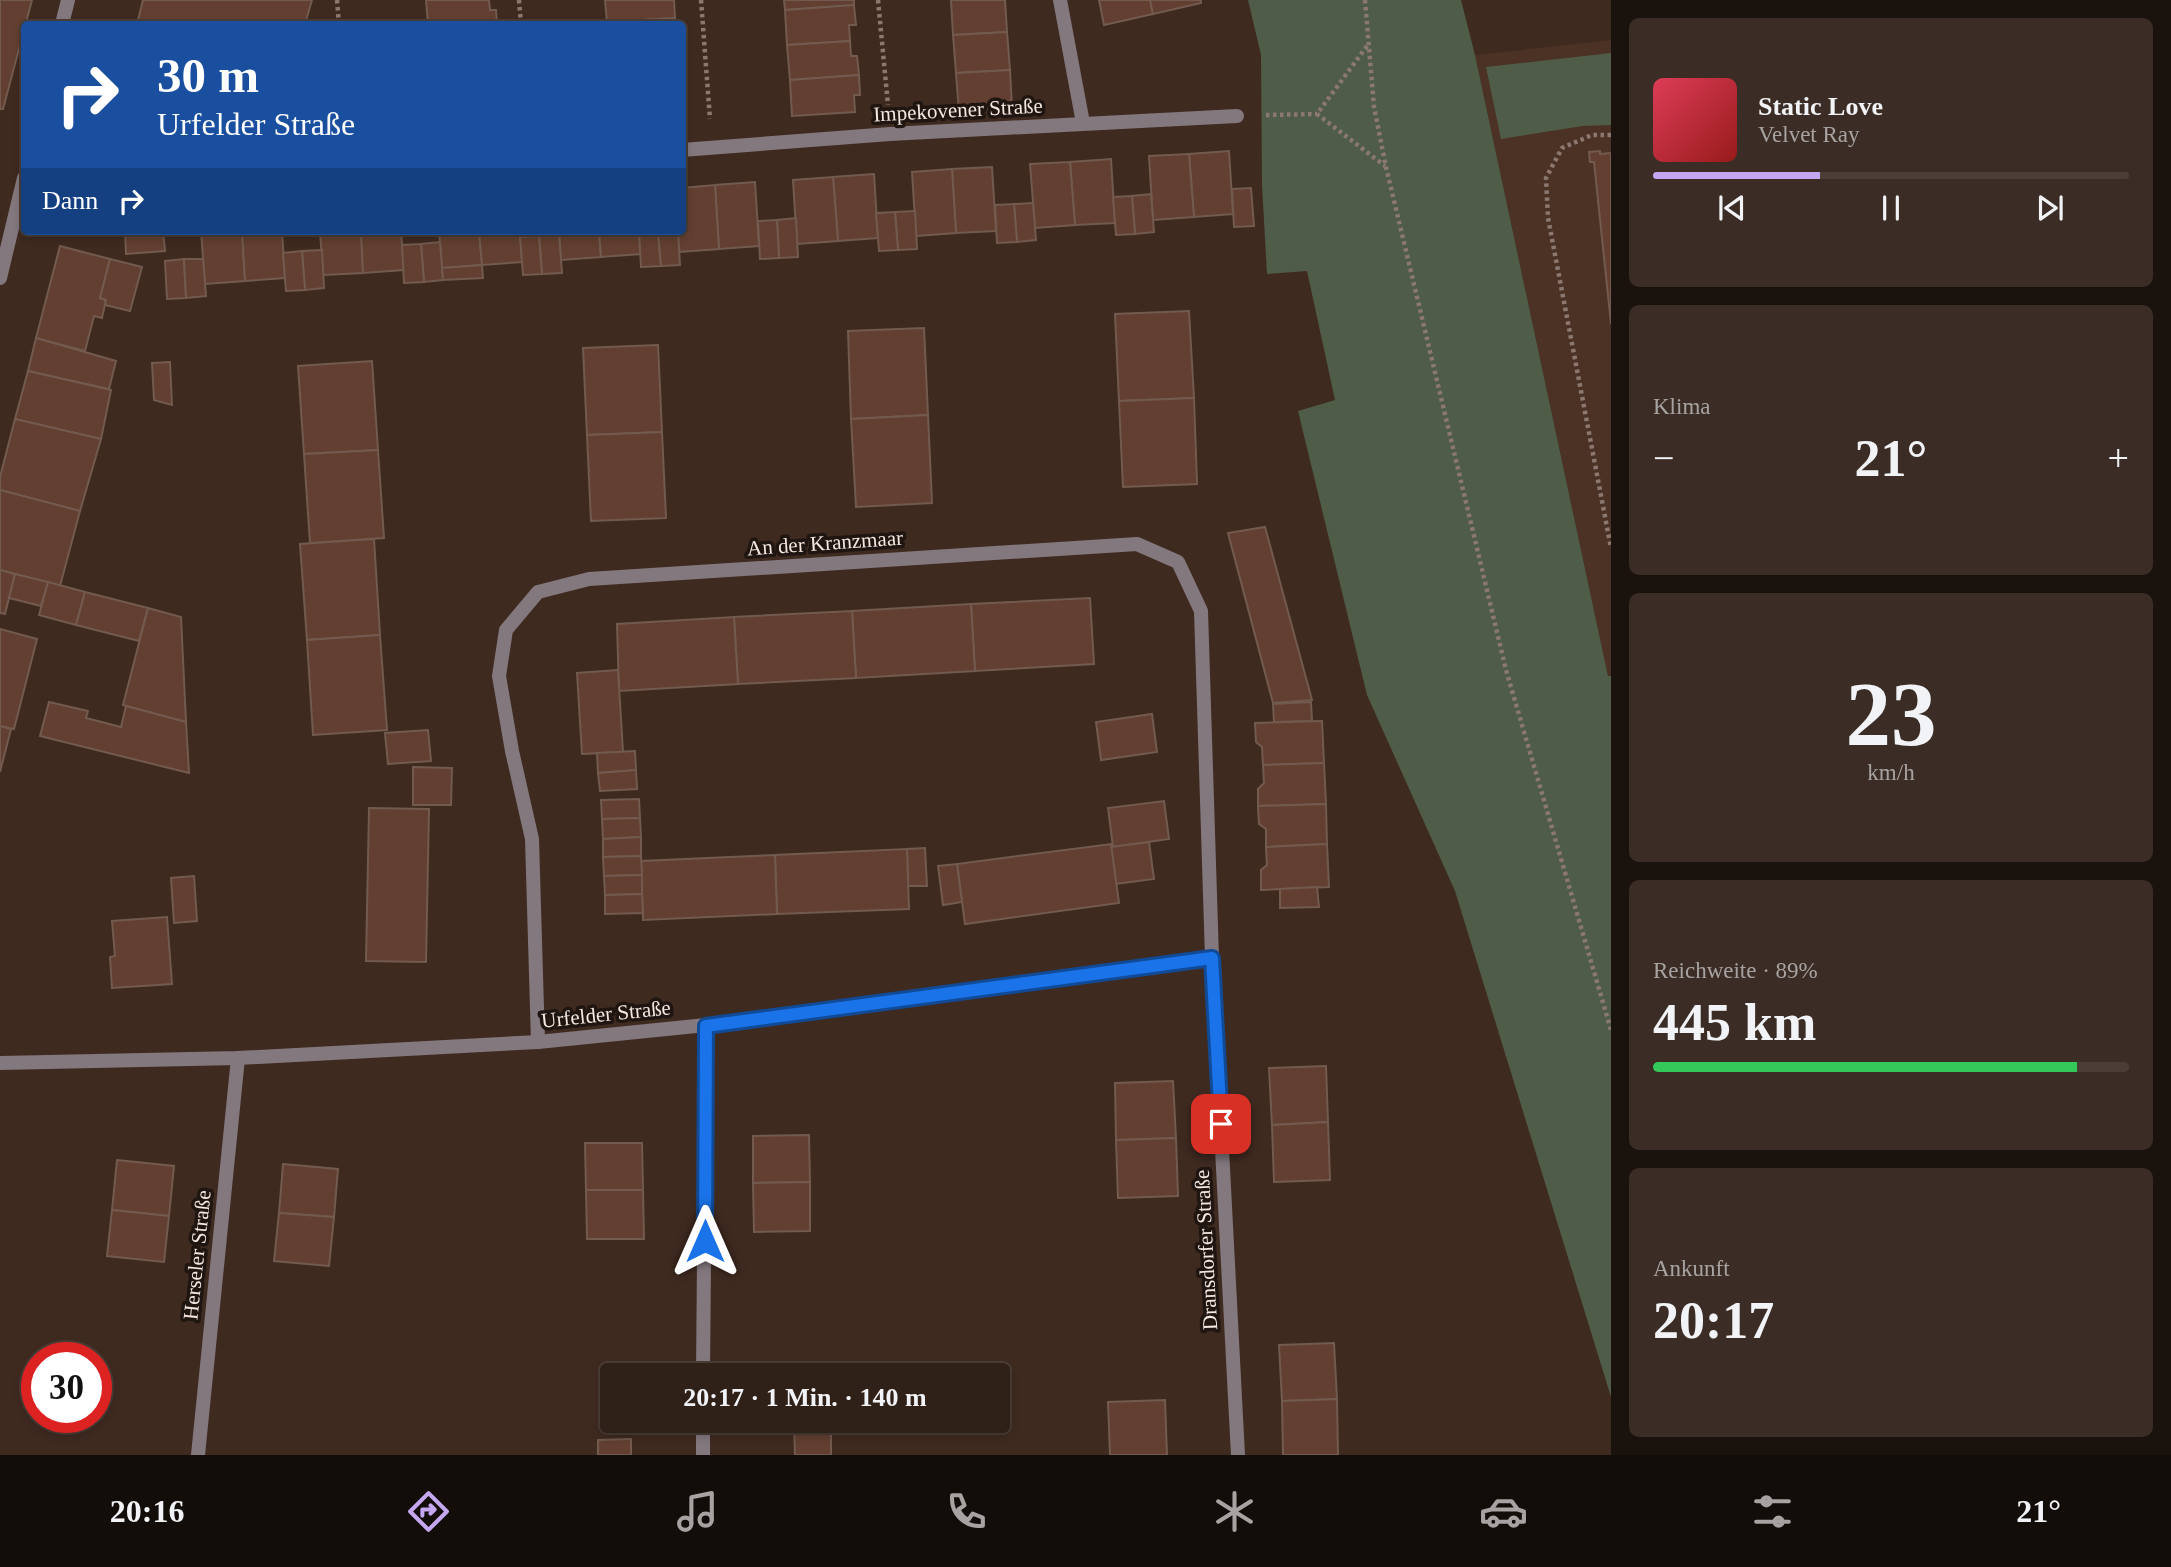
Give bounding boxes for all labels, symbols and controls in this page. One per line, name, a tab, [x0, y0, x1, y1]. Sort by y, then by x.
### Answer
text: 30 m	[157, 48, 259, 103]
icon: right	[42, 49, 133, 140]
text: Static Love	[1758, 92, 1883, 121]
street label: Impekovener Straße	[873, 94, 1043, 126]
text: Urfelder Straße	[157, 106, 355, 142]
text: Velvet Ray	[1758, 122, 1860, 147]
icon: right	[112, 182, 150, 220]
text: Dann	[42, 186, 98, 215]
icon: previous	[1713, 189, 1751, 227]
icon: pause	[1872, 189, 1910, 227]
icon: next	[2031, 189, 2069, 227]
text: Klima	[1653, 394, 1711, 419]
text: 21°	[1855, 430, 1927, 487]
text: −	[1653, 437, 1674, 479]
text: +	[2108, 437, 2129, 479]
street label: An der Kranzmaar	[746, 526, 904, 560]
text: 23	[1846, 664, 1937, 765]
text: km/h	[1867, 760, 1915, 785]
text: Reichweite · 89%	[1653, 958, 1818, 983]
text: 445 km	[1653, 994, 1816, 1051]
street label: Urfelder Straße	[540, 995, 672, 1033]
pin	[1191, 1094, 1251, 1154]
icon: arrive	[1202, 1105, 1240, 1143]
street label: Dransdorfer Straße	[1190, 1169, 1222, 1331]
street label: Herseler Straße	[178, 1189, 216, 1321]
position arrow	[668, 1204, 742, 1278]
text: Ankunft	[1653, 1256, 1730, 1281]
text: 20:17	[1653, 1292, 1774, 1349]
speed limit sign: 30	[21, 1342, 112, 1433]
text: 20:17 · 1 Min. · 140 m	[683, 1383, 927, 1412]
icon: directions	[404, 1487, 453, 1536]
icon: music	[673, 1487, 722, 1536]
icon: phone	[942, 1487, 991, 1536]
icon: climate	[1210, 1487, 1259, 1536]
icon: car	[1479, 1487, 1528, 1536]
icon: filters	[1748, 1487, 1797, 1536]
text: 20:16	[110, 1493, 185, 1529]
text: 21°	[2016, 1493, 2061, 1529]

